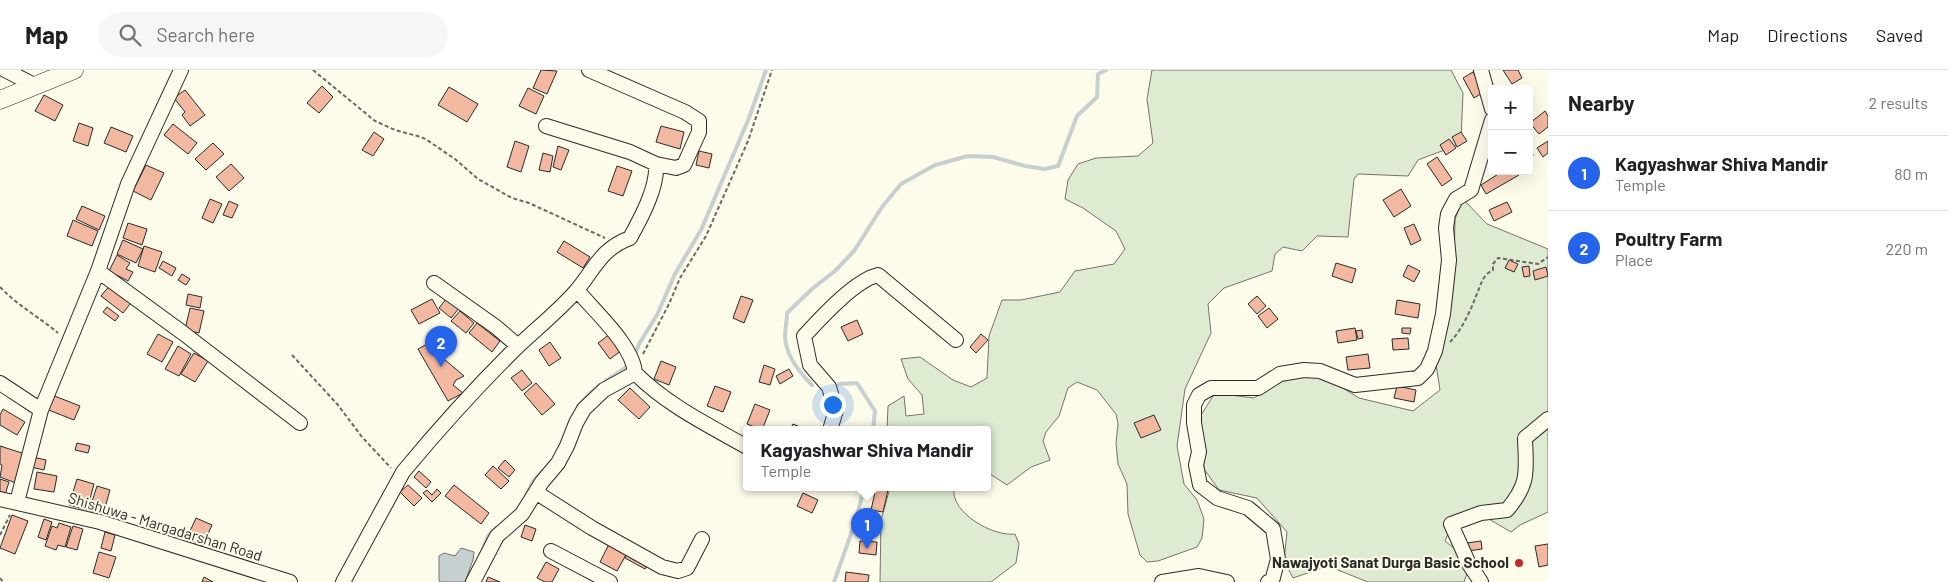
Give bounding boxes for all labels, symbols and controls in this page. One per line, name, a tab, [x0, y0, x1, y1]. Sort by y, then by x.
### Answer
search box	[98, 12, 448, 57]
text: Map	[25, 20, 68, 49]
icon: search	[116, 21, 144, 49]
text: Search here	[156, 23, 255, 46]
text: Map	[1707, 24, 1739, 46]
text: Directions	[1767, 24, 1848, 46]
text: Saved	[1876, 24, 1923, 46]
map controls	[1488, 85, 1533, 175]
button: +	[1488, 85, 1533, 130]
text: Nearby	[1568, 90, 1634, 115]
text: 2 results	[1869, 93, 1928, 112]
button: −	[1488, 130, 1533, 175]
text: Kagyashwar Shiva Mandir	[1615, 152, 1828, 175]
text: 1	[1581, 164, 1587, 183]
text: 80 m	[1894, 164, 1928, 183]
text: Temple	[1615, 175, 1666, 194]
text: Poultry Farm	[1615, 227, 1722, 250]
text: 2	[1580, 239, 1588, 258]
text: 220 m	[1885, 239, 1928, 258]
text: Place	[1615, 250, 1653, 269]
pin: 2	[425, 326, 457, 367]
your location	[820, 392, 846, 418]
popup	[743, 426, 991, 491]
text: Kagyashwar Shiva Mandir	[760, 438, 974, 461]
text: Temple	[760, 461, 811, 480]
street label: Shishuwa - Margadarshan Road	[66, 488, 265, 564]
pin: 1	[851, 508, 883, 549]
place label: Nawajyoti Sanat Durga Basic School	[1272, 553, 1509, 571]
marker: Nawajyoti Sanat Durga Basic School	[1513, 557, 1525, 569]

